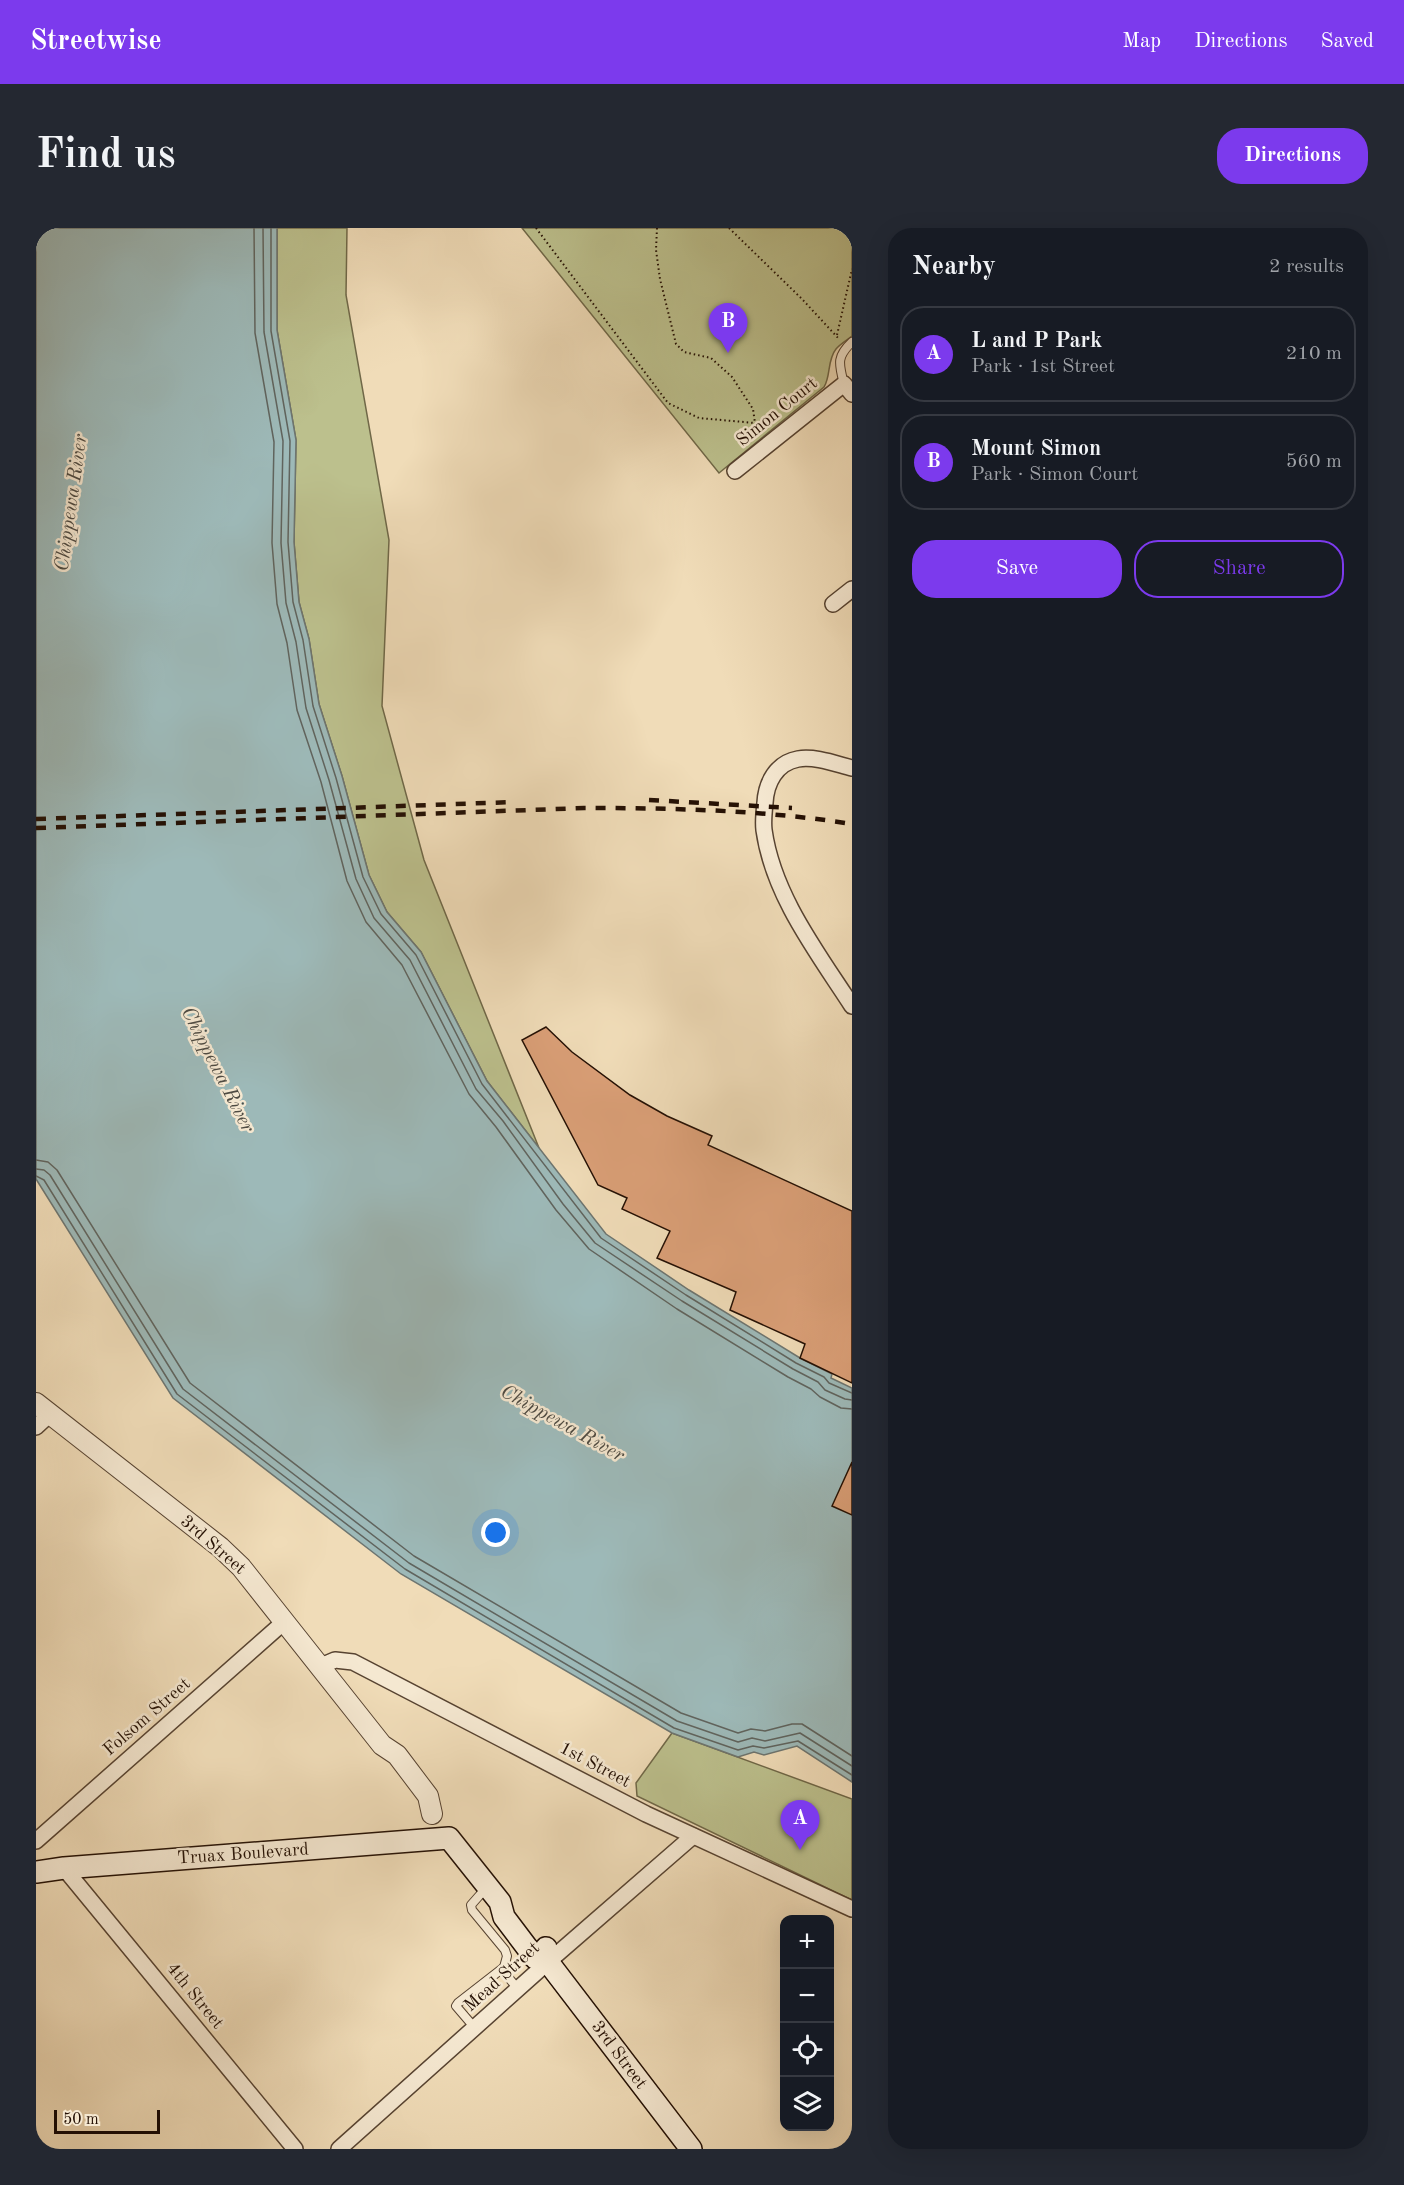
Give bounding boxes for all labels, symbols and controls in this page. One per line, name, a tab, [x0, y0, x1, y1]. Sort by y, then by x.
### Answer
text: Streetwise	[30, 28, 162, 56]
text: Map	[1122, 31, 1161, 52]
text: Directions	[1194, 31, 1288, 52]
text: Saved	[1321, 31, 1374, 52]
button: Directions	[1217, 128, 1368, 184]
text: Find us	[36, 135, 175, 177]
text: Nearby	[912, 254, 996, 280]
text: 2 results	[1269, 257, 1344, 277]
pin: B	[708, 304, 748, 353]
text: L and P Park	[971, 330, 1102, 352]
text: A	[926, 344, 941, 364]
text: 210 m	[1286, 344, 1342, 364]
text: Park · 1st Street	[971, 357, 1115, 377]
street label: Simon Court	[733, 374, 821, 450]
water label: Chippewa River	[52, 433, 92, 573]
text: Mount Simon	[971, 438, 1101, 460]
text: B	[926, 452, 941, 472]
text: 560 m	[1286, 452, 1342, 472]
text: Park · Simon Court	[971, 465, 1138, 485]
button: Save	[912, 540, 1122, 598]
button: Share	[1134, 540, 1344, 598]
water label: Chippewa River	[177, 1004, 257, 1136]
water label: Chippewa River	[497, 1382, 628, 1466]
street label: 3rd Street	[177, 1512, 249, 1578]
your location	[481, 1518, 510, 1547]
street label: Folsom Street	[100, 1675, 194, 1759]
street label: 1st Street	[557, 1739, 633, 1791]
pin: A	[780, 1800, 819, 1850]
street label: Truax Boulevard	[177, 1840, 309, 1868]
map controls	[780, 1915, 834, 2131]
button: +	[780, 1915, 834, 1969]
street label: Mead Street	[461, 1939, 543, 2015]
street label: 4th Street	[163, 1960, 227, 2032]
button: −	[780, 1969, 834, 2023]
street label: 3rd Street	[588, 2018, 650, 2092]
button: locate	[780, 2023, 834, 2077]
button: layers	[780, 2077, 834, 2131]
scale bar	[54, 2107, 160, 2134]
text: 50 m	[63, 2112, 99, 2128]

